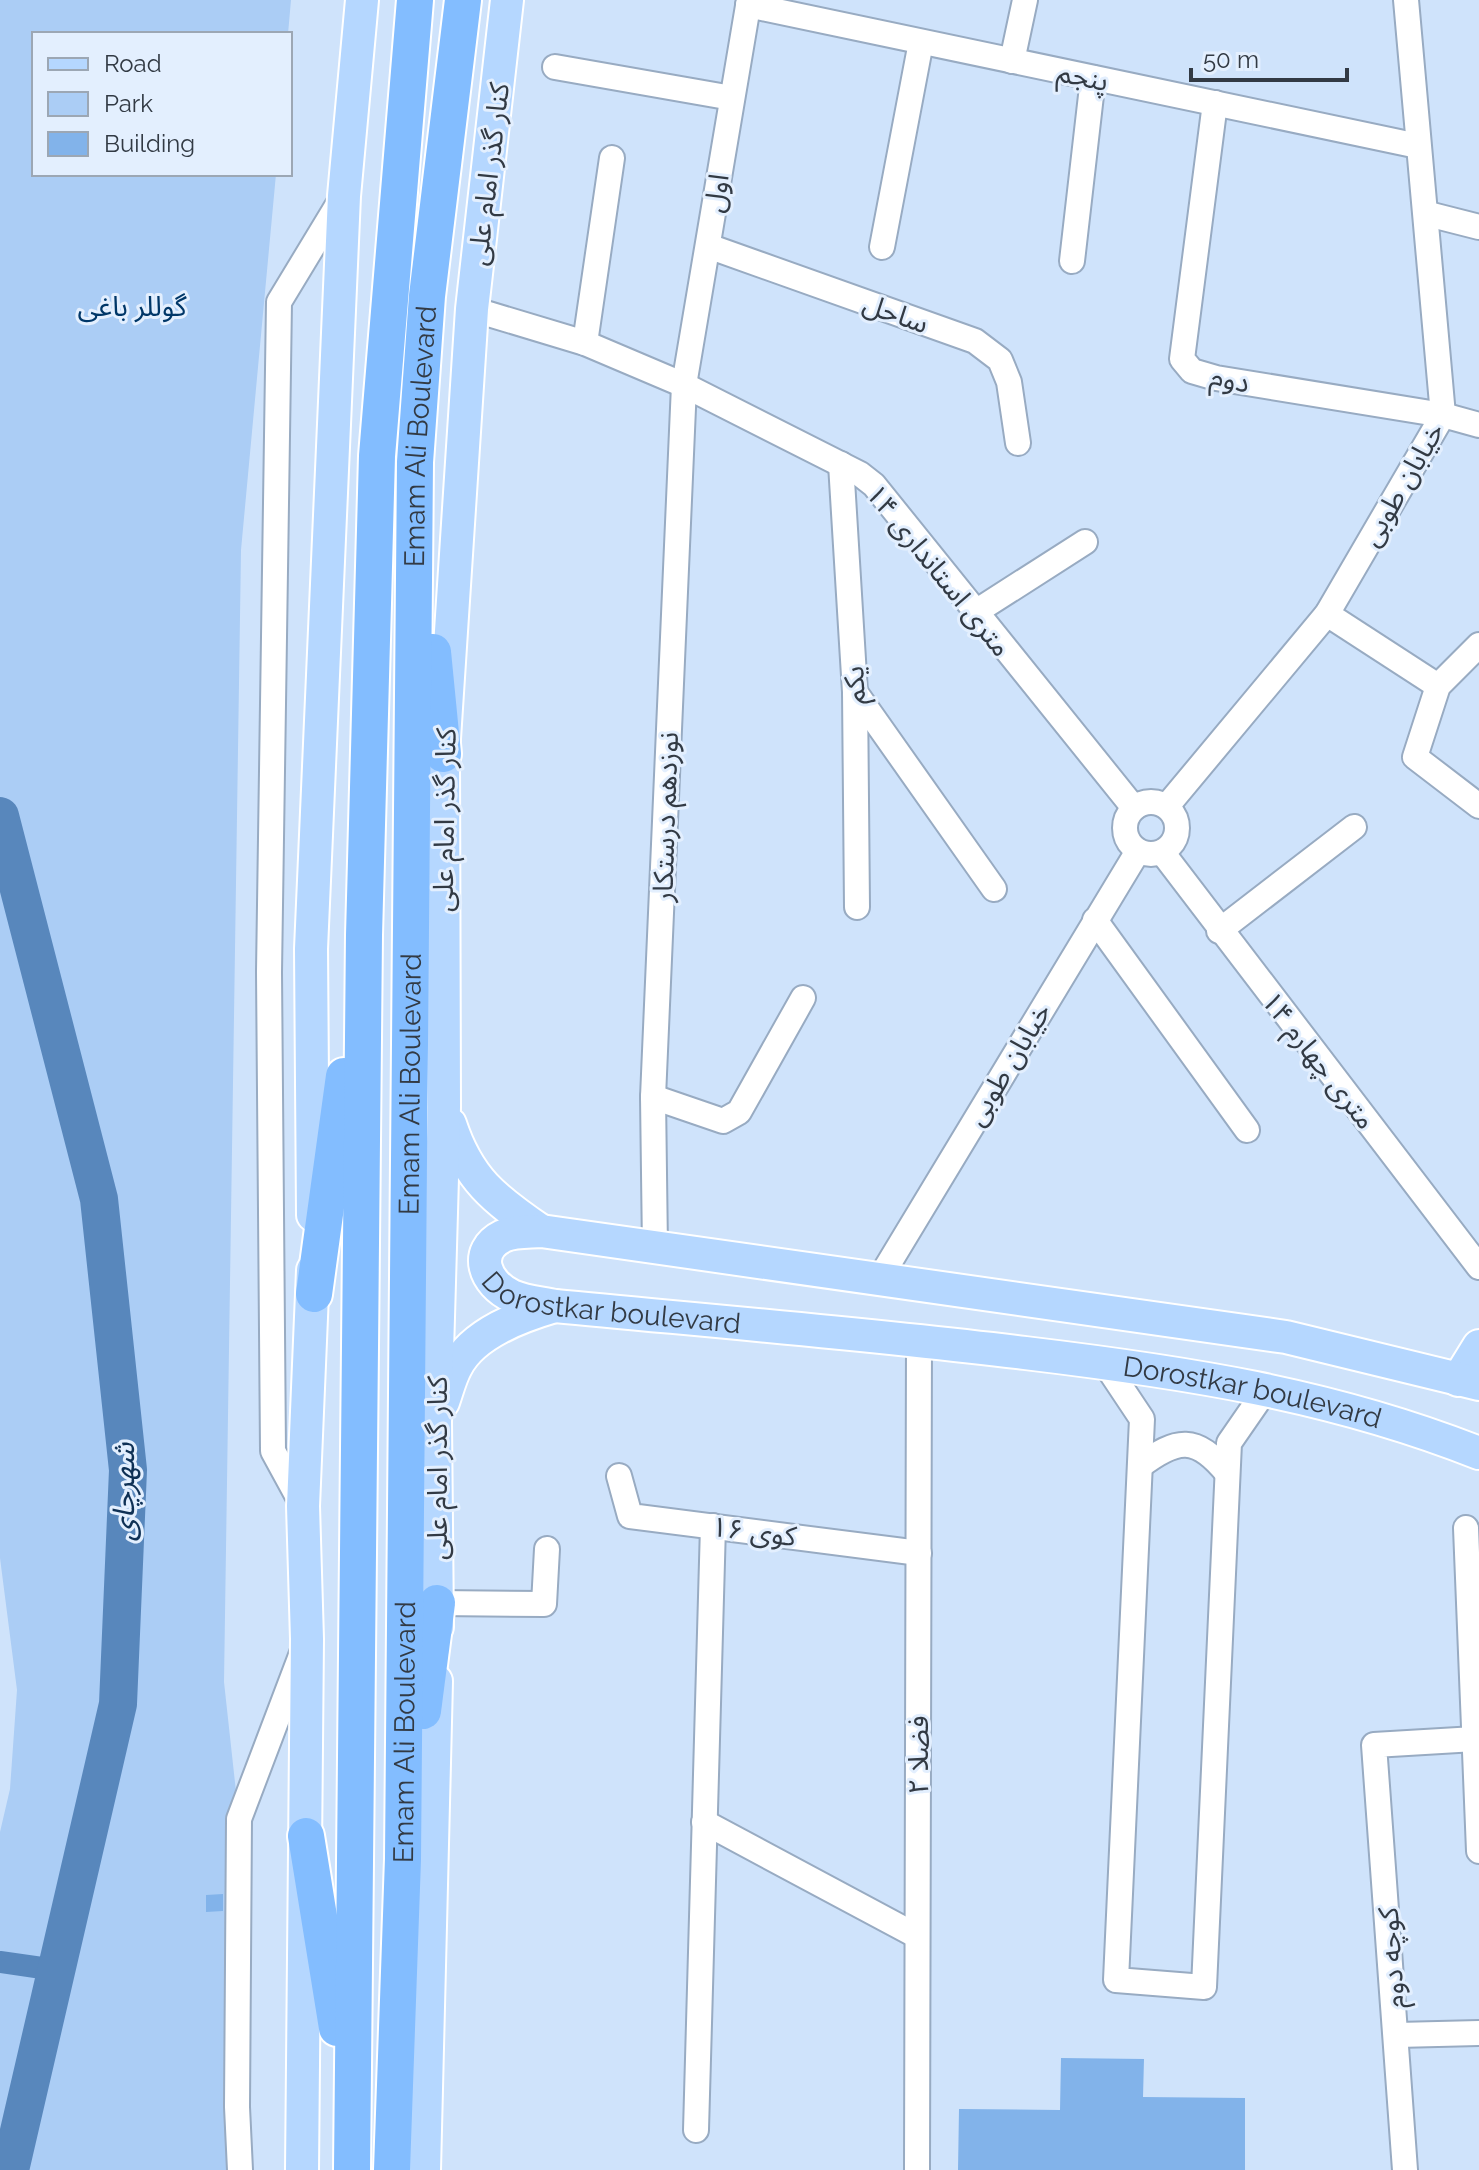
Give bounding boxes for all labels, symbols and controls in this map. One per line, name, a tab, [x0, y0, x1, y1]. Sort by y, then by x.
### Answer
legend	[32, 32, 292, 176]
scale bar	[1191, 32, 1347, 82]
text: 50 m	[1203, 45, 1259, 74]
text: Road	[104, 49, 162, 78]
street label: پنجم	[1053, 55, 1112, 103]
street label: کنار گذر امام علی	[461, 80, 520, 268]
text: Park	[104, 89, 153, 118]
text: Building	[104, 129, 195, 158]
street label: اول	[697, 171, 736, 215]
street label: ساحل	[859, 286, 933, 340]
park label: گوللر باغی	[77, 290, 187, 323]
street label: Emam Ali Boulevard	[398, 304, 443, 567]
street label: دوم	[1206, 359, 1253, 404]
street label: خیابان طوبی	[1354, 417, 1451, 552]
street label: ۱۴ متری استانداری	[859, 478, 1018, 663]
street label: یکم	[837, 665, 877, 705]
street label: کنار گذر امام علی	[426, 727, 467, 912]
street label: نوزدهم درستکار	[646, 731, 690, 904]
street label: Emam Ali Boulevard	[393, 953, 428, 1215]
street label: ۱۴ متری چهارم	[1252, 985, 1383, 1138]
street label: خیابان طوبی	[959, 997, 1058, 1132]
street label: Dorostkar boulevard	[475, 1265, 742, 1340]
street label: Dorostkar boulevard	[1121, 1350, 1385, 1435]
street label: کنار گذر امام علی	[421, 1376, 458, 1560]
water label: شهرچای	[106, 1442, 143, 1541]
street label: کوی ۱۶	[710, 1510, 799, 1553]
street label: Emam Ali Boulevard	[387, 1601, 422, 1863]
street label: فضلا ۲	[902, 1715, 935, 1795]
street label: کوچه دوم	[1371, 1905, 1415, 2010]

